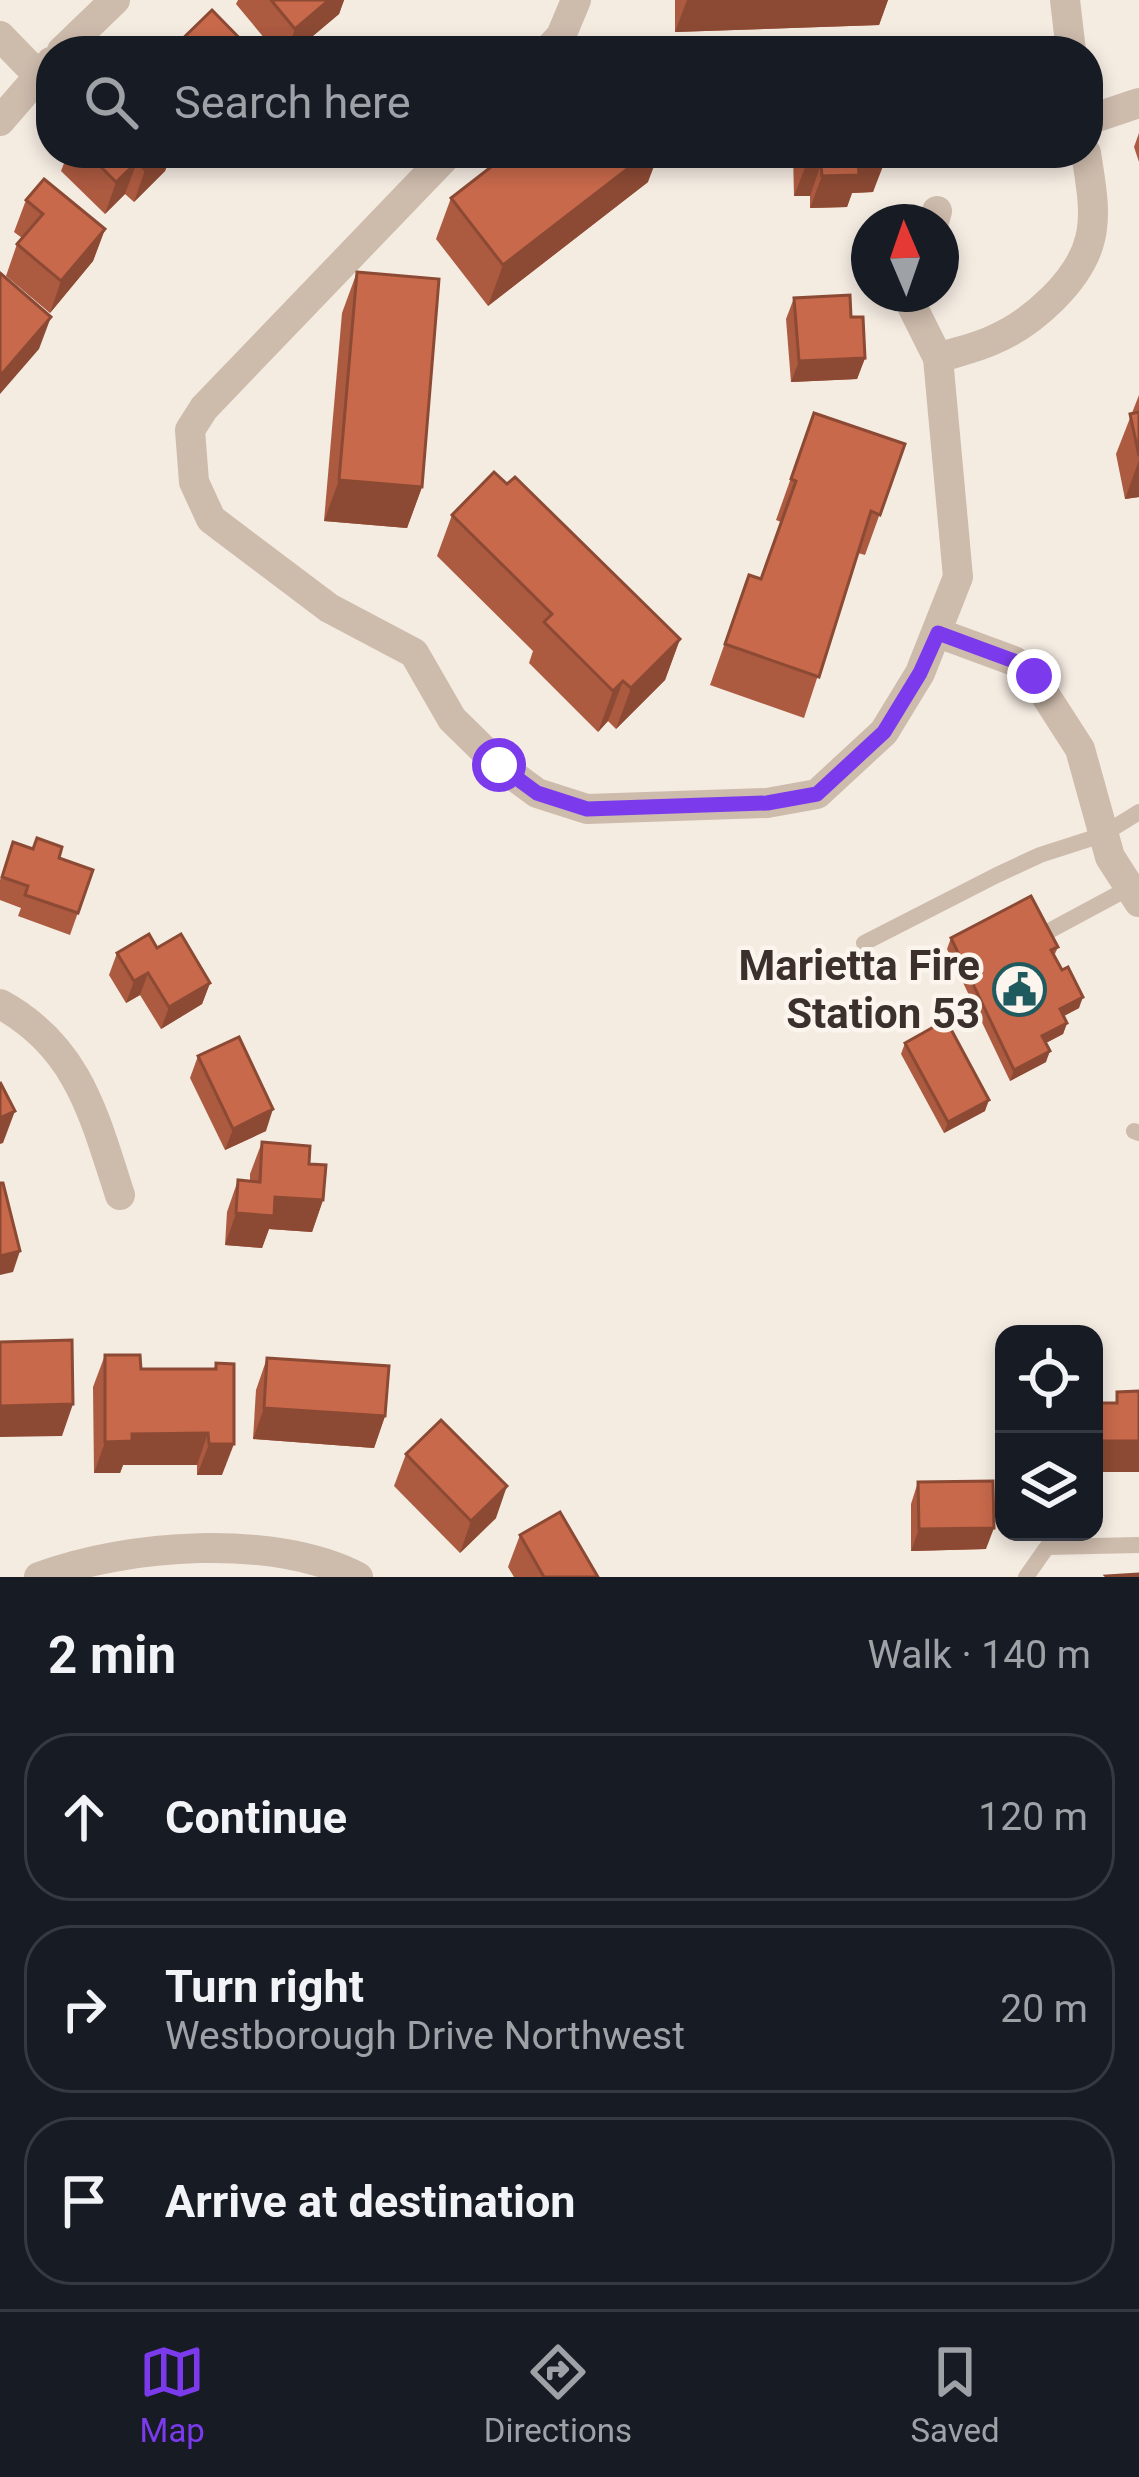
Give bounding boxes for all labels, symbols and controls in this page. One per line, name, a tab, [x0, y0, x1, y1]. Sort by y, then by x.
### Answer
search box	[36, 36, 1103, 168]
icon: search	[78, 69, 144, 135]
text: Search here	[174, 76, 411, 129]
north arrow	[851, 204, 959, 312]
route end	[1007, 649, 1061, 703]
route start	[472, 738, 526, 792]
place label: Marietta Fire Station 53	[738, 941, 980, 1038]
public building icon: Marietta Fire Station 53	[991, 961, 1047, 1017]
map controls	[995, 1325, 1103, 1541]
button: locate	[995, 1325, 1103, 1433]
button: layers	[995, 1433, 1103, 1541]
text: 2 min	[48, 1626, 176, 1685]
text: Walk · 140 m	[867, 1632, 1091, 1678]
icon: ahead	[51, 1784, 117, 1850]
text: Continue	[165, 1791, 347, 1844]
text: 120 m	[978, 1794, 1088, 1840]
text: Turn right	[165, 1960, 364, 2013]
icon: right	[51, 1976, 117, 2042]
text: 20 m	[1000, 1986, 1088, 2032]
text: Westborough Drive Northwest	[165, 2013, 685, 2059]
icon: arrive	[51, 2168, 117, 2234]
text: Arrive at destination	[165, 2175, 576, 2228]
tab: Map	[139, 2339, 205, 2450]
tab: Directions	[484, 2339, 632, 2450]
tab: Saved	[911, 2339, 1000, 2450]

